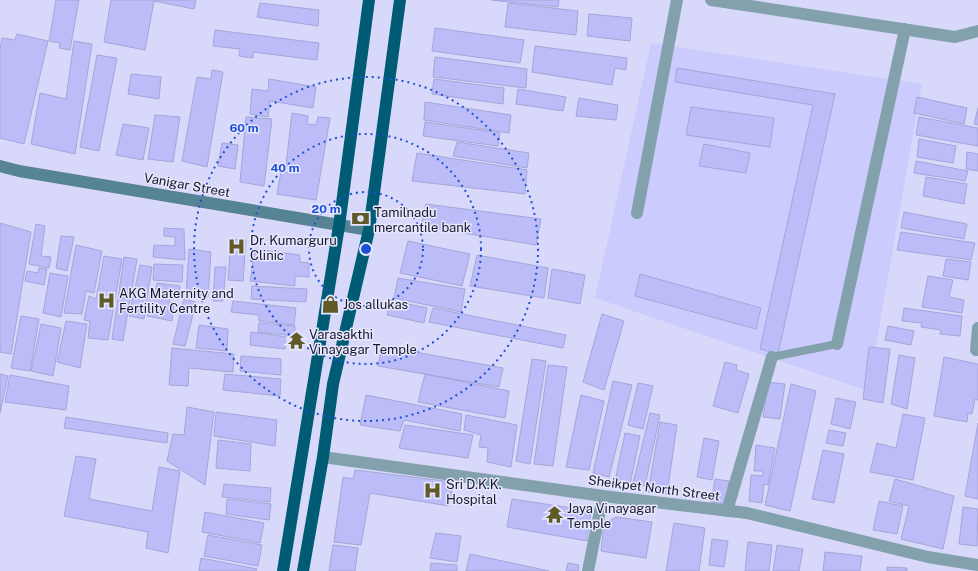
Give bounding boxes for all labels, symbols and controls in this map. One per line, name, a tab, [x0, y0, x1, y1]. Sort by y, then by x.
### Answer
text: 60 m	[229, 121, 259, 135]
text: 40 m	[270, 161, 300, 175]
street label: Vanigar Street	[143, 170, 231, 200]
text: 20 m	[312, 202, 341, 216]
place label: Tamilnadu mercantile bank	[374, 205, 471, 235]
bank icon: Tamilnadu mercantile bank	[351, 209, 371, 229]
place label: Dr. Kumarguru Clinic	[250, 233, 337, 263]
hospital icon: Dr. Kumarguru Clinic	[227, 237, 247, 257]
centre of rings	[359, 242, 373, 256]
place label: AKG Maternity and Fertility Centre	[119, 286, 234, 316]
hospital icon: AKG Maternity and Fertility Centre	[96, 290, 116, 310]
shop icon: Jos allukas	[320, 294, 340, 314]
place label: Jos allukas	[343, 297, 408, 312]
place label: Varasakthi Vinayagar Temple	[309, 327, 417, 357]
temple icon: Varasakthi Vinayagar Temple	[286, 331, 306, 351]
street label: Sheikpet North Street	[587, 472, 721, 504]
place label: Sri D.K.K. Hospital	[446, 477, 502, 507]
hospital icon: Sri D.K.K. Hospital	[423, 481, 443, 501]
place label: Jaya Vinayagar Temple	[567, 501, 657, 531]
temple icon: Jaya Vinayagar Temple	[544, 505, 564, 525]

